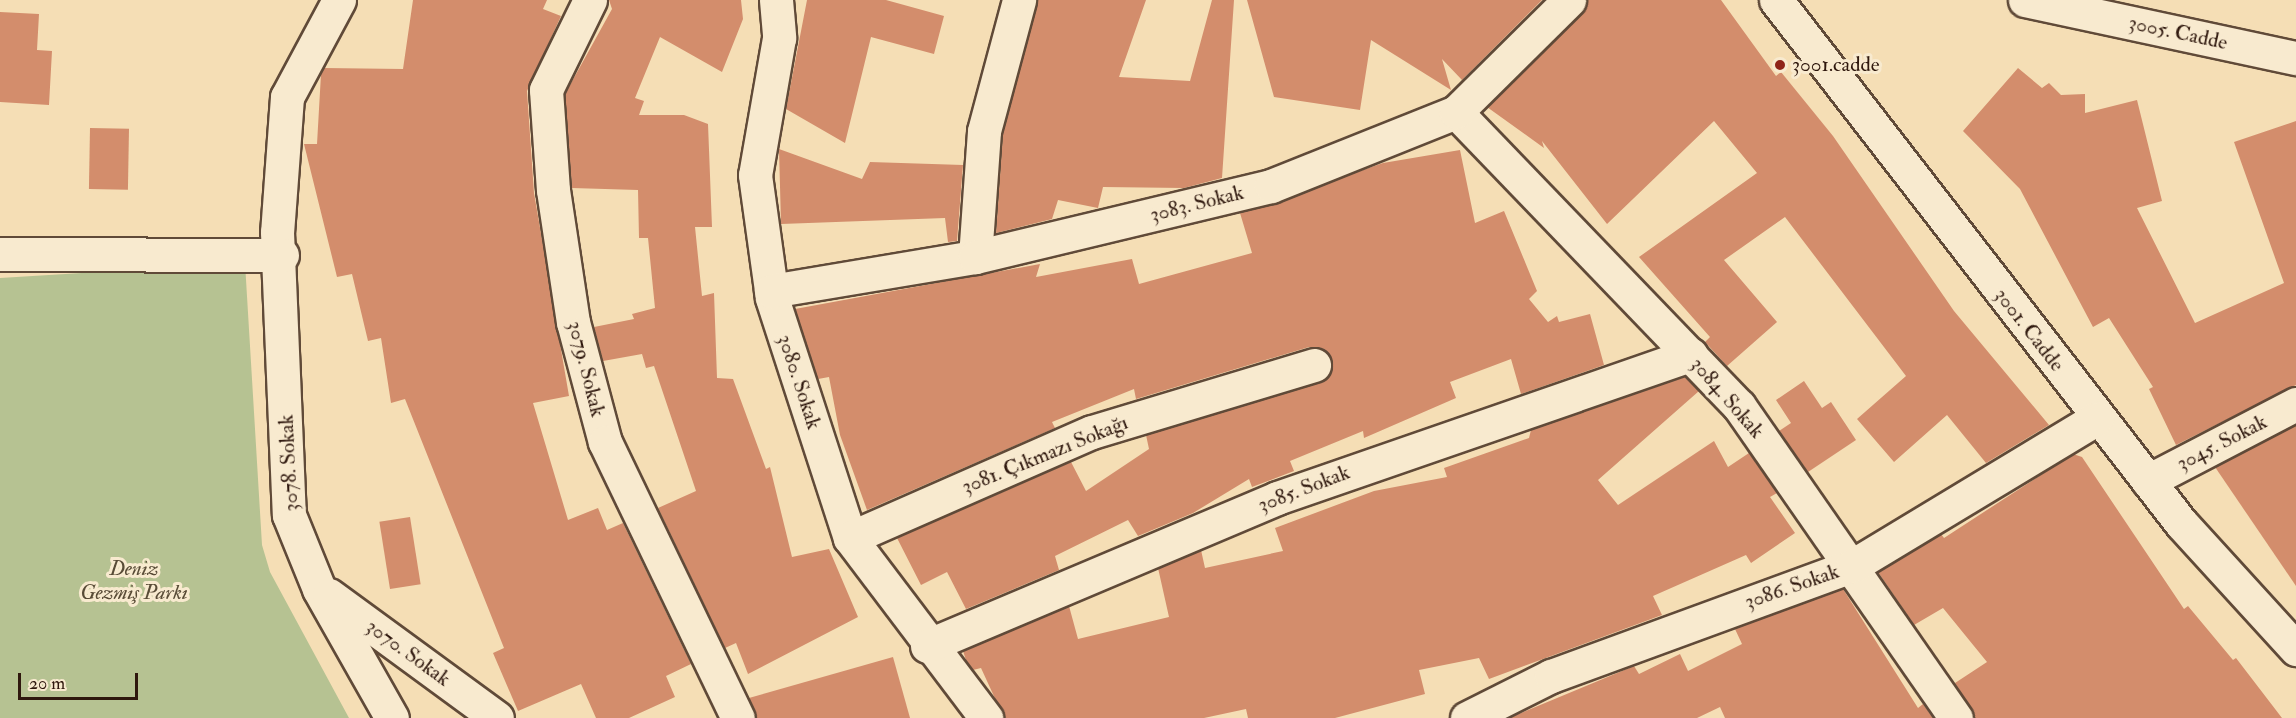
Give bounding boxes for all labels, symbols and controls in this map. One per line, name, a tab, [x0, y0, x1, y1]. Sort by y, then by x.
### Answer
street label: 3005. Cadde	[2126, 10, 2230, 56]
place label: 3001.cadde	[1792, 52, 1880, 78]
marker: 3001.cadde	[1773, 58, 1787, 72]
street label: 3083. Sokak	[1148, 180, 1246, 228]
street label: 3001. Cadde	[1989, 283, 2069, 377]
street label: 3079. Sokak	[562, 318, 610, 420]
street label: 3080. Sokak	[772, 331, 826, 433]
street label: 3084. Sokak	[1685, 352, 1769, 444]
street label: 3081. Çıkmazı Sokağı	[958, 410, 1132, 500]
street label: 3045. Sokak	[2173, 410, 2271, 476]
street label: 3078. Sokak	[274, 414, 304, 512]
street label: 3085. Sokak	[1255, 460, 1353, 518]
park label: Deniz Gezmiş Parkı	[80, 556, 188, 606]
street label: 3086. Sokak	[1742, 559, 1842, 615]
street label: 3070. Sokak	[361, 614, 455, 692]
scale bar	[21, 661, 141, 699]
text: 20 m	[29, 672, 65, 695]

